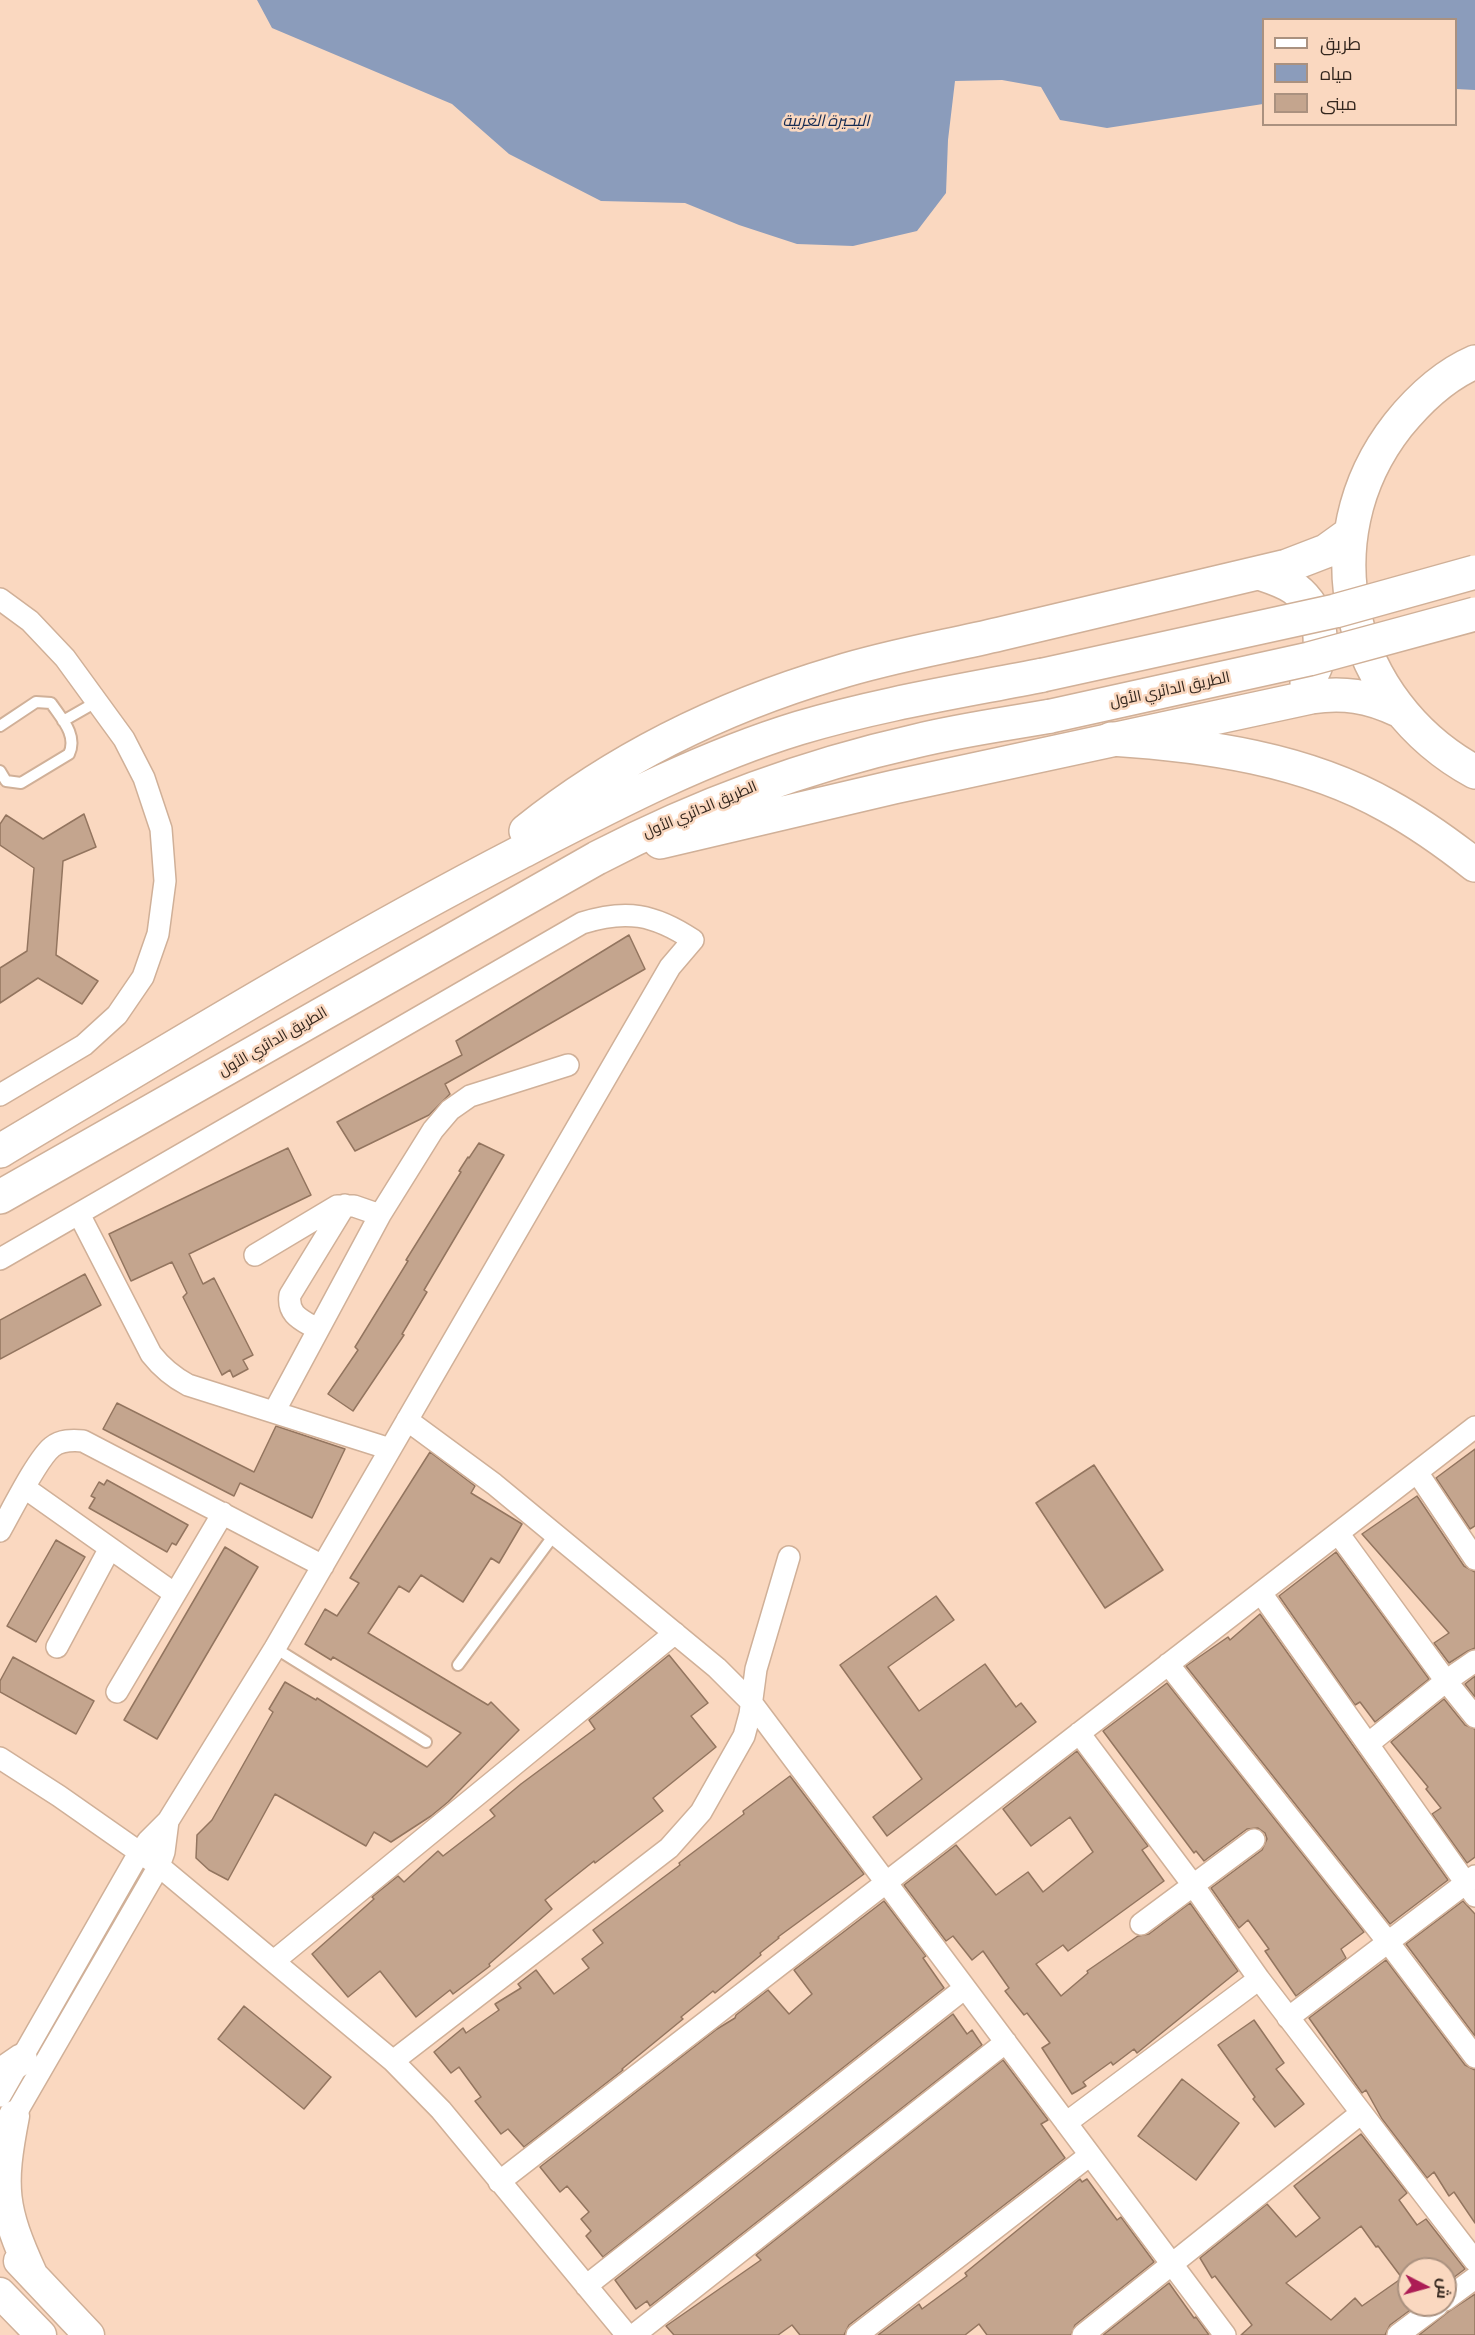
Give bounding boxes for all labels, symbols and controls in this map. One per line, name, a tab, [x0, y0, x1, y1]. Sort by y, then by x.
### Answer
legend	[1262, 18, 1457, 126]
text: طريق	[1320, 33, 1361, 55]
text: مياه	[1320, 63, 1353, 85]
text: مبنى	[1320, 93, 1357, 115]
water label: البحيرة الغربية	[783, 112, 869, 132]
street label: الطريق الدائري الأول	[1108, 668, 1232, 712]
street label: الطريق الدائري الأول	[640, 778, 760, 842]
street label: الطريق الدائري الأول	[215, 1004, 331, 1080]
north arrow	[1397, 2257, 1457, 2317]
text: ش	[1433, 2278, 1454, 2300]

